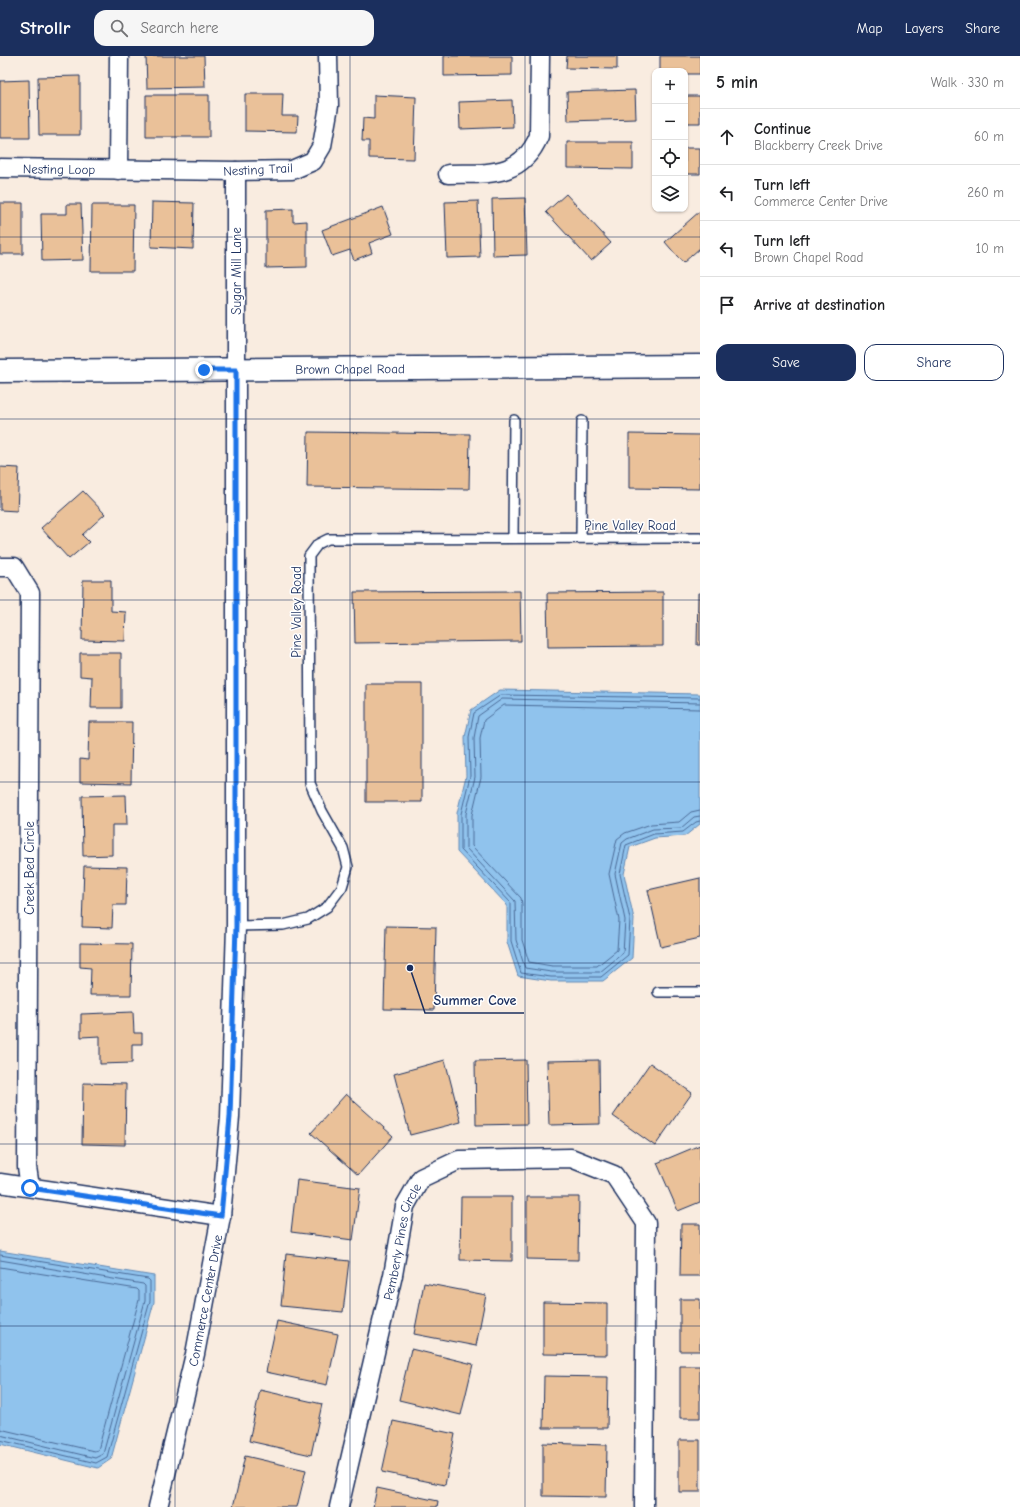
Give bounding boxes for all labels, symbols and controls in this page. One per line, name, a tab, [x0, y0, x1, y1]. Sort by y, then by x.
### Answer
search box	[94, 10, 374, 46]
text: Strollr	[20, 17, 70, 39]
icon: search	[108, 17, 130, 39]
text: Search here	[140, 19, 219, 37]
text: Map	[856, 20, 883, 37]
text: Layers	[905, 20, 943, 37]
text: Share	[965, 20, 1000, 37]
map controls	[652, 68, 688, 212]
button: +	[652, 68, 688, 104]
text: 5 min	[716, 73, 758, 92]
text: Walk · 330 m	[931, 75, 1004, 90]
button: −	[652, 104, 688, 140]
text: Continue	[754, 120, 811, 138]
icon: ahead	[716, 126, 738, 148]
text: 60 m	[974, 129, 1004, 144]
text: Blackberry Creek Drive	[754, 138, 883, 153]
button: locate	[652, 140, 688, 176]
street label: Nesting Trail	[223, 160, 293, 179]
street label: Nesting Loop	[23, 161, 95, 177]
button: layers	[652, 176, 688, 212]
text: Turn left	[754, 176, 810, 194]
icon: left	[716, 182, 738, 204]
text: 260 m	[967, 185, 1004, 200]
text: Commerce Center Drive	[754, 194, 888, 209]
street label: Sugar Mill Lane	[229, 227, 244, 315]
text: Turn left	[754, 232, 810, 250]
icon: left	[716, 238, 738, 260]
text: 10 m	[976, 241, 1004, 256]
text: Brown Chapel Road	[754, 250, 863, 265]
icon: arrive	[716, 294, 738, 316]
text: Arrive at destination	[754, 296, 885, 314]
button: Save	[716, 344, 856, 381]
button: Share	[864, 344, 1004, 381]
route end	[195, 361, 213, 379]
street label: Brown Chapel Road	[295, 361, 405, 377]
street label: Pine Valley Road	[584, 518, 676, 533]
street label: Pine Valley Road	[289, 566, 304, 658]
street label: Creek Bed Circle	[22, 821, 37, 915]
callout: Summer Cove	[425, 987, 524, 1013]
text: Summer Cove	[434, 992, 517, 1009]
route start	[21, 1179, 39, 1197]
street label: Pemberly Pines Circle	[380, 1180, 425, 1302]
street label: Commerce Center Drive	[185, 1233, 225, 1368]

